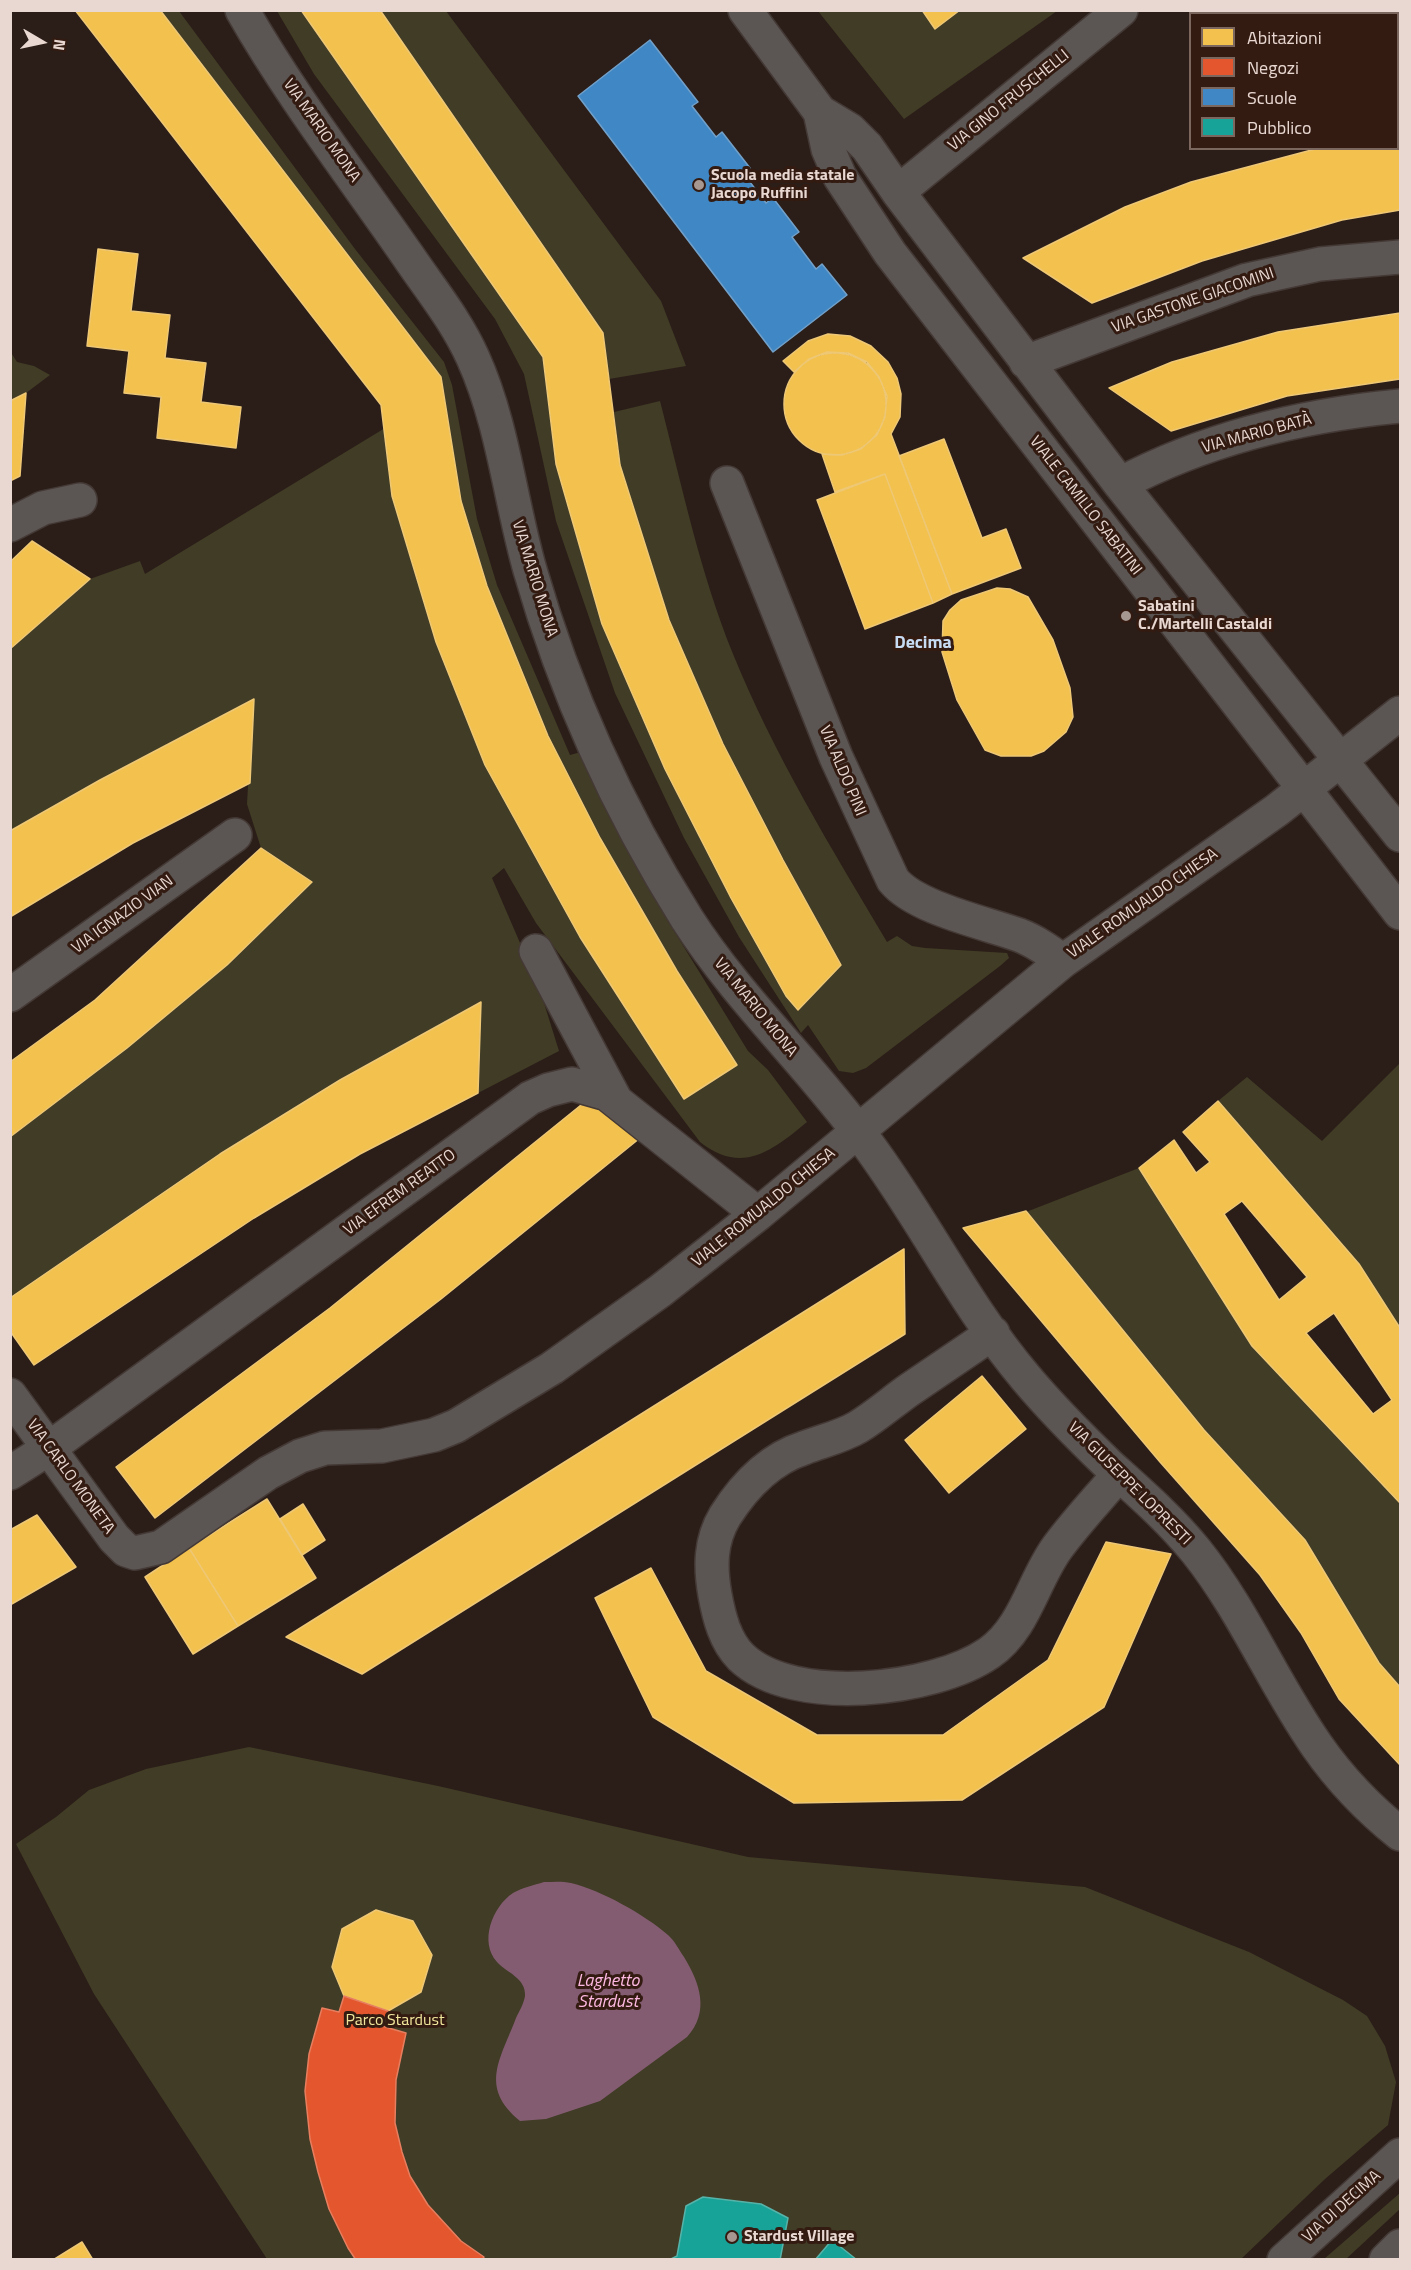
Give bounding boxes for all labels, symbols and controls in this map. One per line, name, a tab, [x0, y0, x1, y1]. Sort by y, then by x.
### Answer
north arrow	[12, 12, 72, 72]
legend	[1189, 12, 1399, 150]
text: Abitazioni	[1247, 24, 1322, 51]
text: N	[47, 37, 72, 52]
street label: VIA GINO FRUSCHELLI	[945, 46, 1073, 156]
text: Negozi	[1247, 54, 1299, 81]
street label: VIA MARIO MONA	[278, 76, 364, 186]
text: Scuole	[1247, 84, 1297, 111]
text: Pubblico	[1247, 114, 1312, 141]
place label: Scuola media statale Jacopo Ruffini	[711, 166, 854, 204]
marker: Scuola media statale Jacopo Ruffini	[692, 178, 706, 192]
street label: VIA GASTONE GIACOMINI	[1109, 264, 1277, 338]
street label: VIA MARIO BATÀ	[1200, 410, 1314, 458]
street label: VIALE CAMILLO SABATINI	[1025, 433, 1145, 579]
street label: VIA MARIO MONA	[507, 518, 561, 640]
place label: Sabatini C./Martelli Castaldi	[1138, 597, 1272, 635]
marker: Sabatini C./Martelli Castaldi	[1119, 609, 1133, 623]
district label: Decima	[894, 633, 952, 655]
street label: VIA ALDO PINI	[814, 723, 870, 819]
street label: VIALE ROMUALDO CHIESA	[1064, 845, 1222, 963]
street label: VIA IGNAZIO VIAN	[69, 872, 177, 958]
street label: VIA MARIO MONA	[709, 955, 801, 1061]
street label: VIALE ROMUALDO CHIESA	[689, 1144, 839, 1272]
street label: VIA EFREM REATTO	[340, 1146, 460, 1240]
street label: VIA CARLO MONETA	[22, 1416, 118, 1538]
street label: VIA GIUSEPPE LOPRESTI	[1063, 1418, 1195, 1550]
water label: Laghetto Stardust	[577, 1971, 639, 2014]
park label: Parco Stardust	[345, 2011, 445, 2031]
street label: VIA DI DECIMA	[1299, 2167, 1385, 2247]
place label: Stardust Village	[744, 2227, 854, 2247]
marker: Stardust Village	[725, 2230, 739, 2244]

